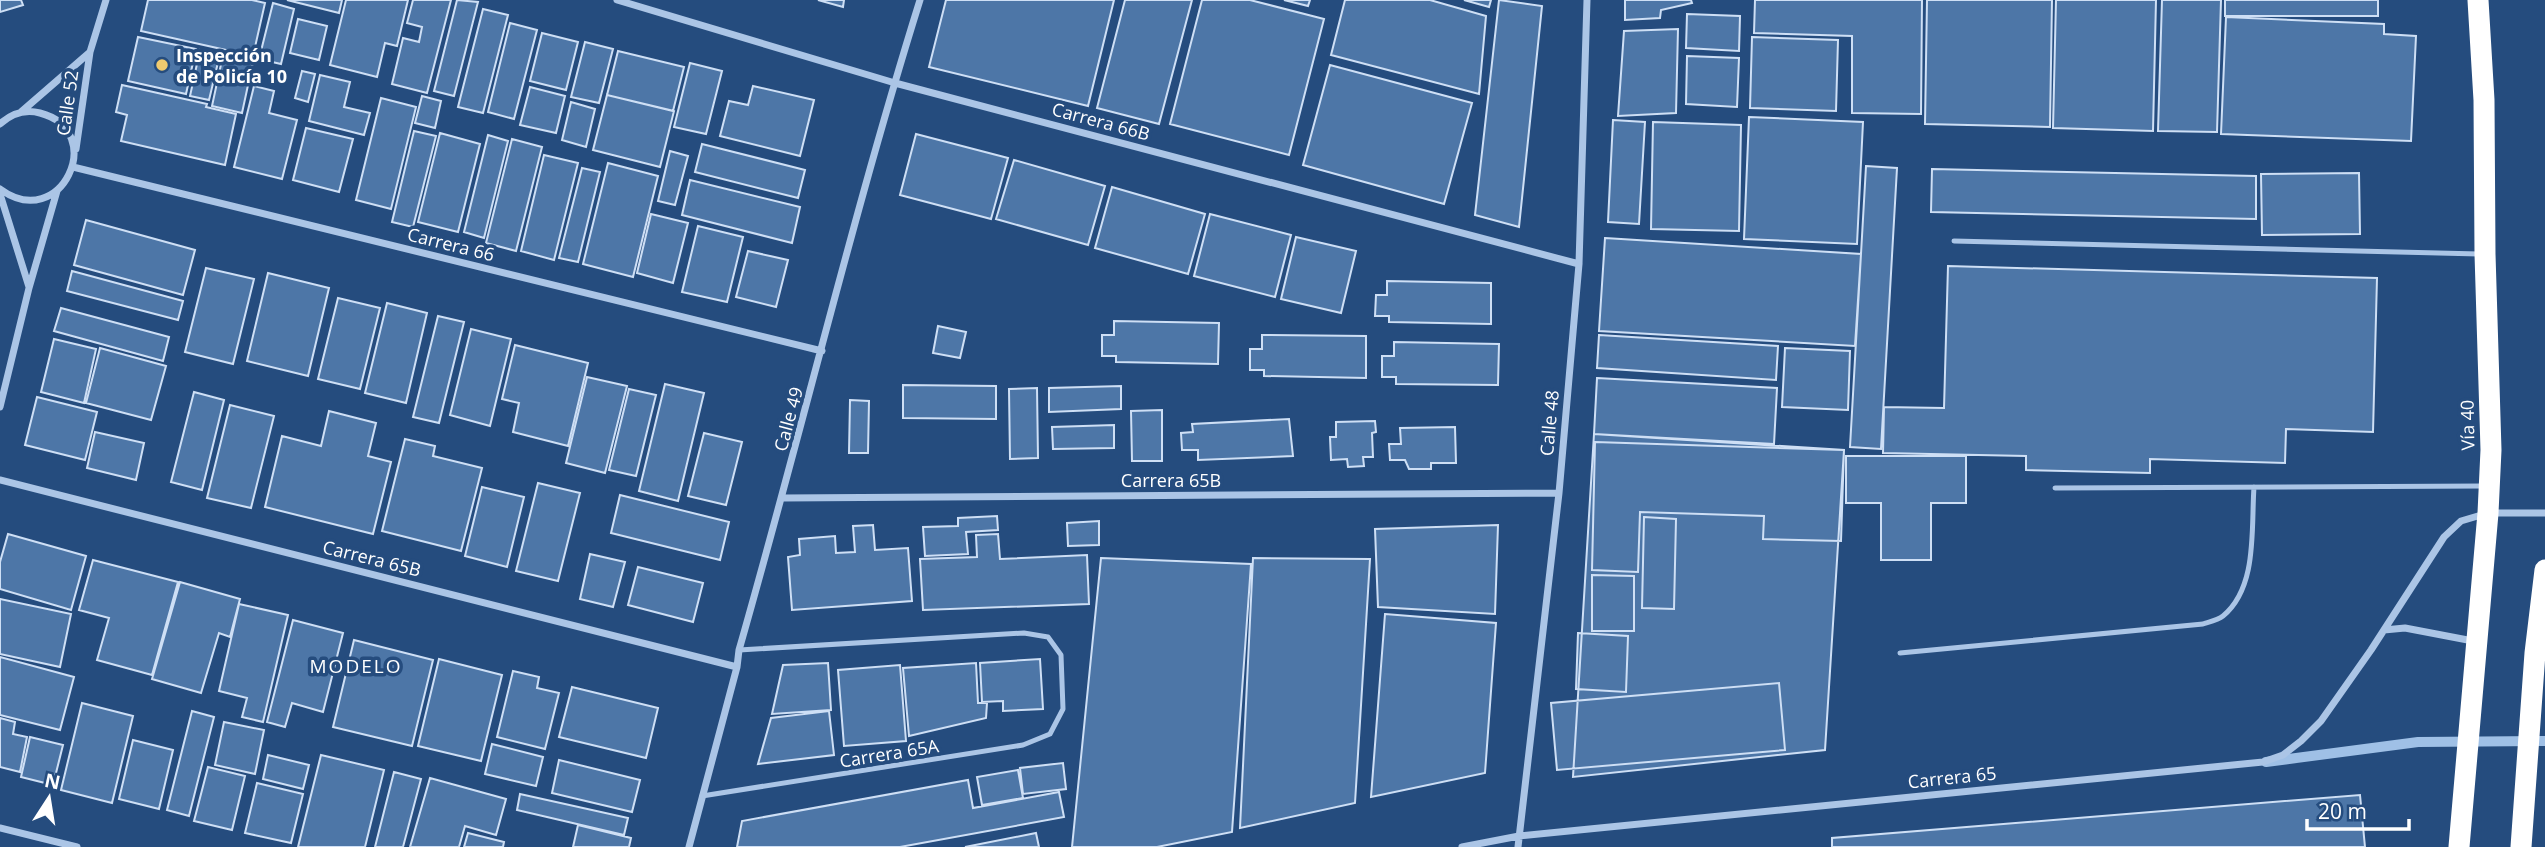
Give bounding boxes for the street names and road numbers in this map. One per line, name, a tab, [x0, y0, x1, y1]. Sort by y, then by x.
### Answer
street label: Calle 52	[51, 69, 83, 137]
street label: Carrera 66B	[1049, 96, 1153, 146]
street label: Carrera 66	[405, 222, 497, 266]
street label: Calle 49	[768, 384, 808, 454]
street label: Calle 48	[1534, 389, 1564, 457]
street label: Vía 40	[2455, 400, 2479, 450]
street label: Carrera 65B	[1121, 468, 1221, 492]
street label: Carrera 65B	[320, 534, 424, 582]
street label: Carrera 65A	[838, 733, 941, 773]
street label: Carrera 65	[1907, 760, 1997, 794]

